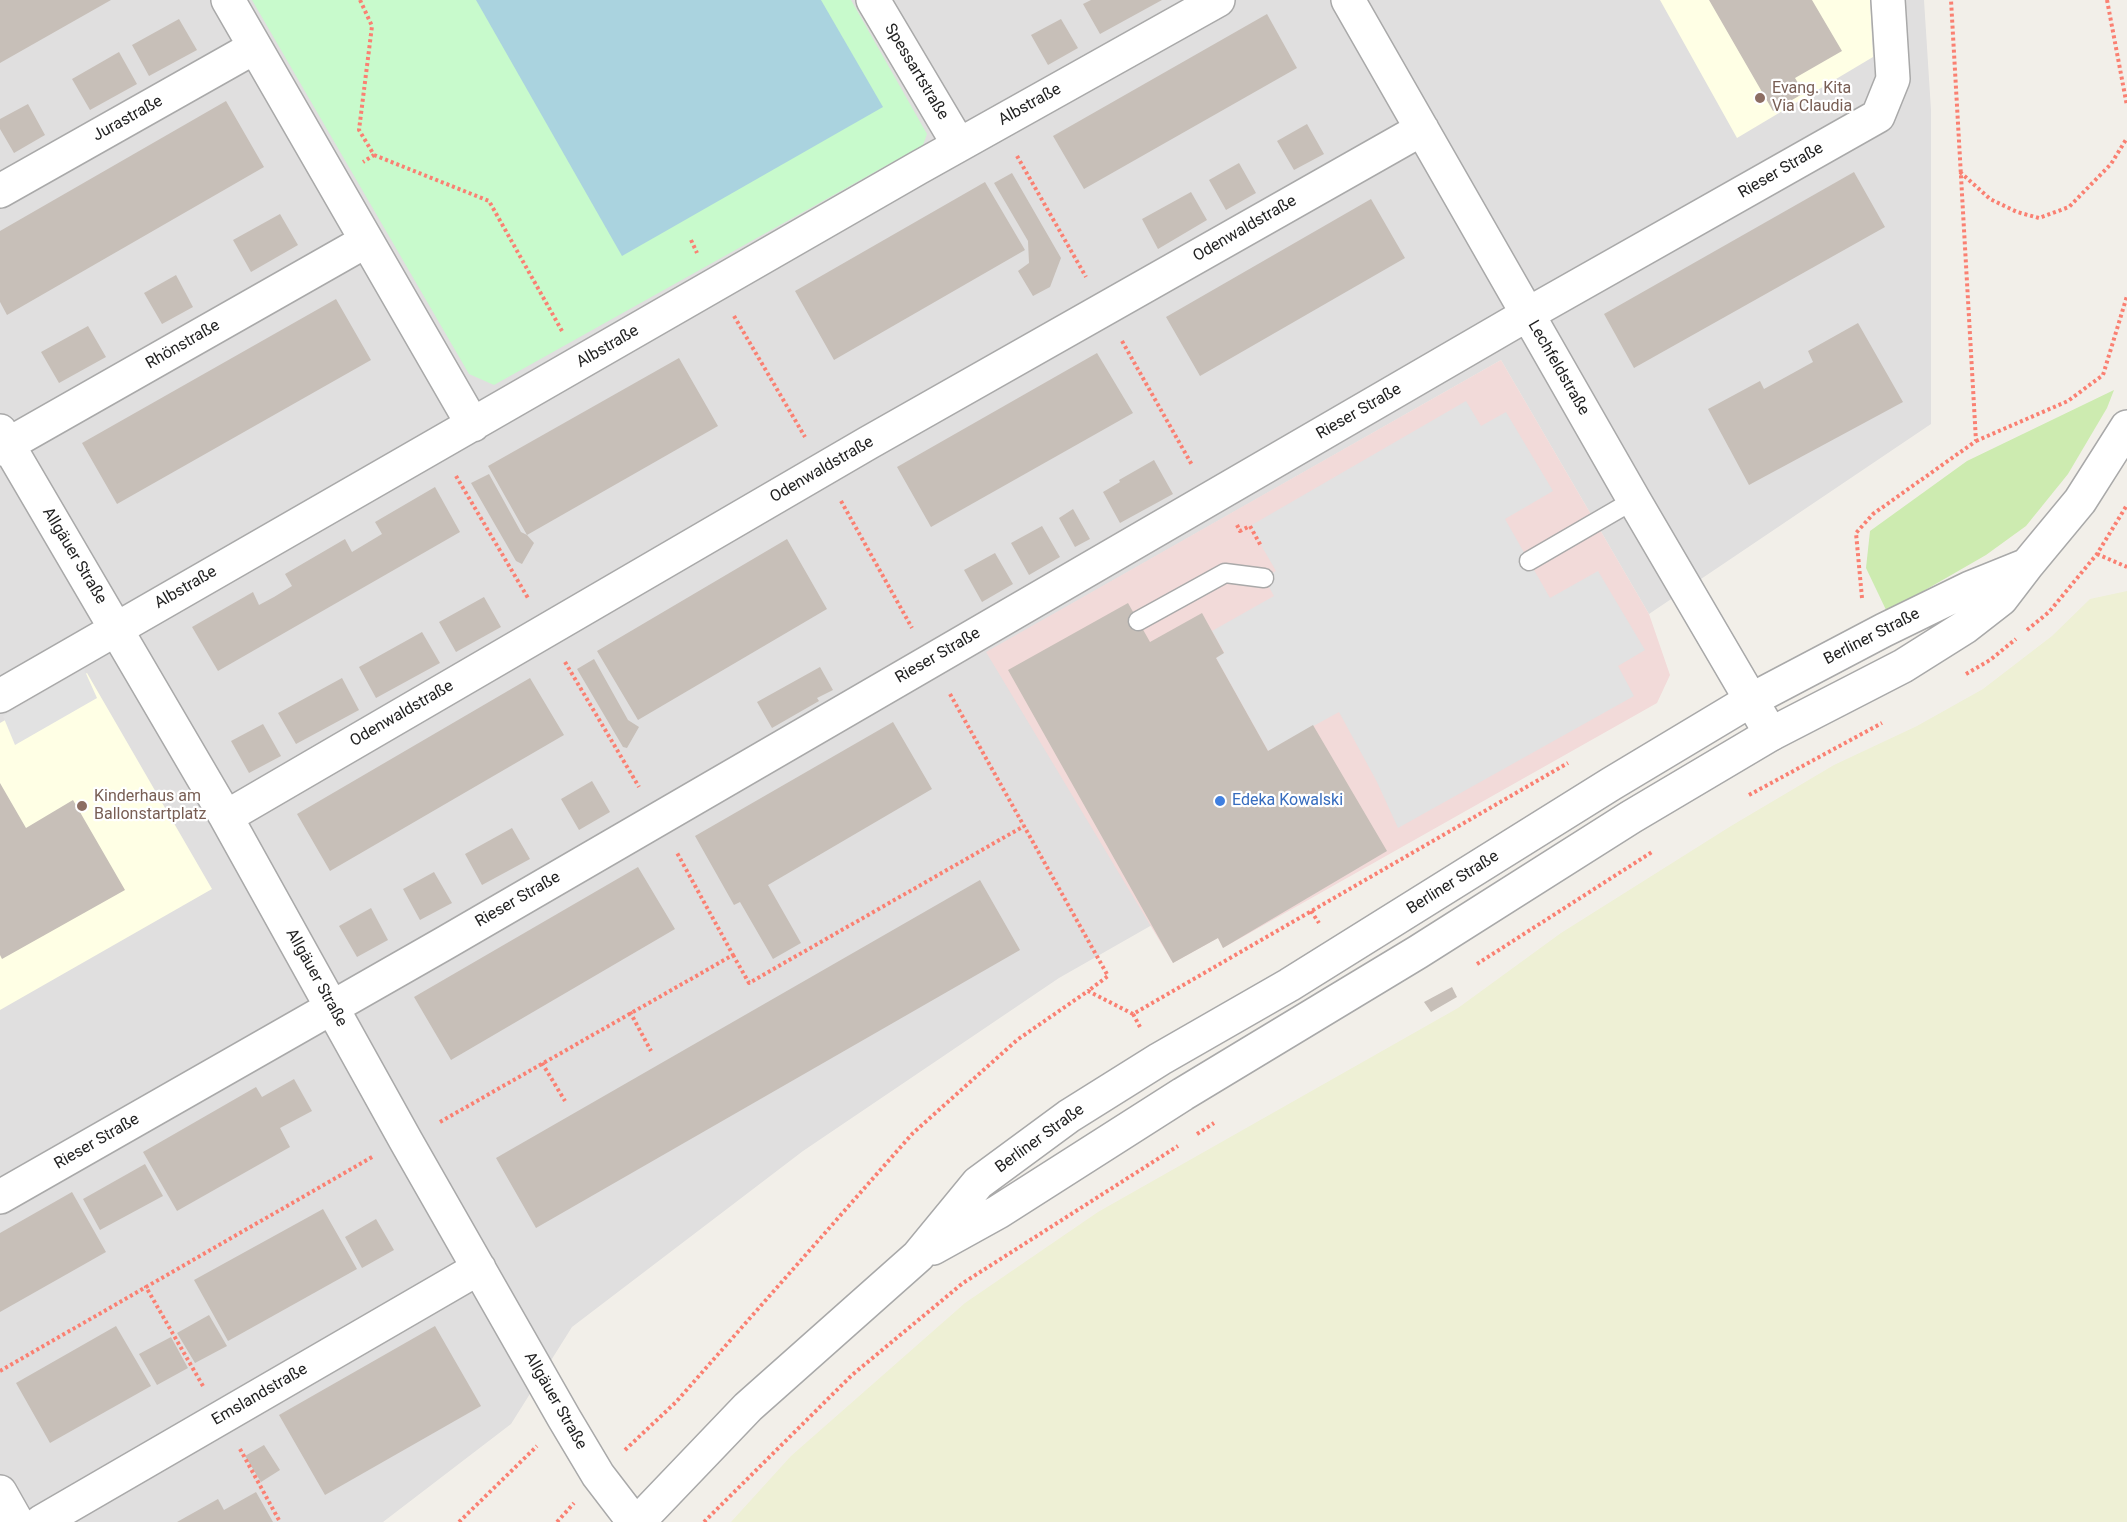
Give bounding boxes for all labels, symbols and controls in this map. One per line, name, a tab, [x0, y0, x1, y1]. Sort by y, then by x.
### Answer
street label: Spessartstraße	[880, 21, 952, 123]
place label: Evang. Kita Via Claudia	[1772, 79, 1852, 117]
street label: Albstraße	[995, 80, 1065, 130]
marker: Evang. Kita Via Claudia	[1753, 91, 1767, 105]
street label: Jurastraße	[90, 92, 166, 146]
street label: Rieser Straße	[1735, 139, 1827, 203]
street label: Odenwaldstraße	[1190, 192, 1300, 266]
street label: Rhönstraße	[143, 316, 223, 374]
street label: Lechfeldstraße	[1523, 317, 1593, 419]
street label: Albstraße	[573, 322, 643, 372]
street label: Rieser Straße	[1313, 380, 1405, 444]
street label: Odenwaldstraße	[767, 433, 877, 507]
street label: Allgäuer Straße	[38, 504, 110, 608]
street label: Albstraße	[151, 563, 221, 613]
street label: Berliner Straße	[1821, 605, 1923, 669]
street label: Rieser Straße	[892, 624, 984, 688]
street label: Odenwaldstraße	[347, 677, 457, 751]
place label: Kinderhaus am Ballonstartplatz	[94, 787, 206, 825]
place label: Edeka Kowalski	[1232, 791, 1343, 811]
marker: Edeka Kowalski	[1213, 794, 1227, 808]
marker: Kinderhaus am Ballonstartplatz	[75, 799, 89, 813]
street label: Berliner Straße	[1403, 847, 1503, 919]
street label: Rieser Straße	[472, 868, 564, 932]
street label: Allgäuer Straße	[281, 926, 351, 1030]
street label: Berliner Straße	[992, 1100, 1088, 1178]
street label: Rieser Straße	[51, 1110, 143, 1174]
street label: Allgäuer Straße	[519, 1349, 591, 1453]
street label: Emslandstraße	[209, 1360, 311, 1430]

